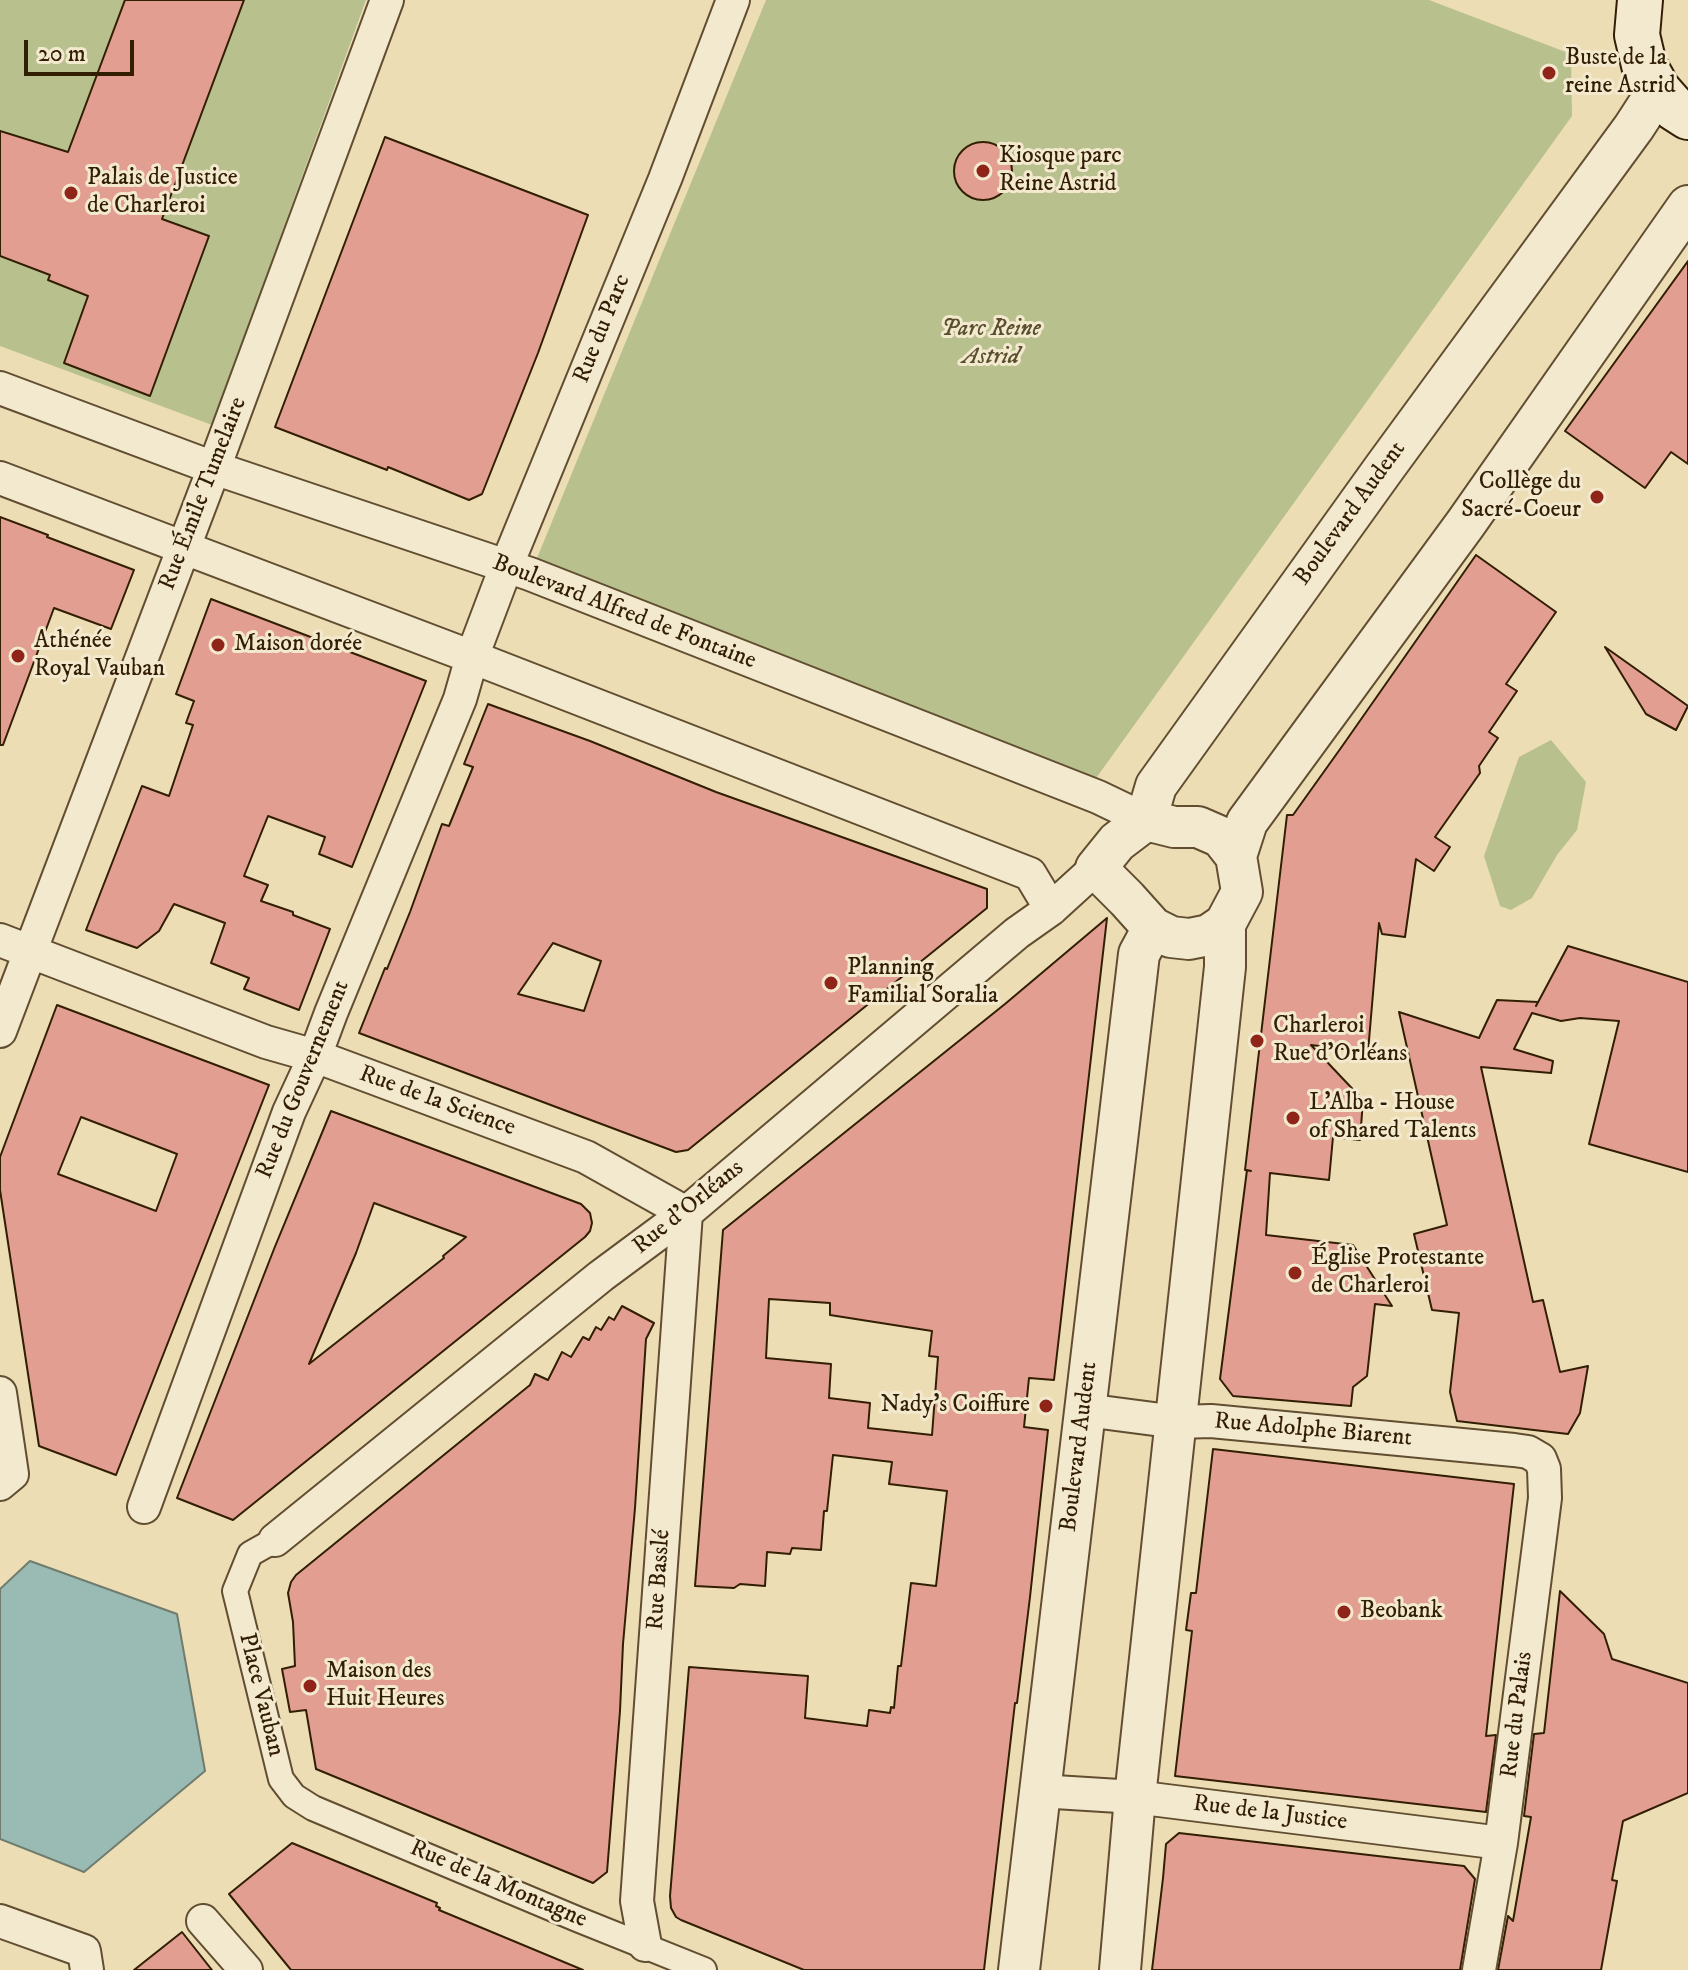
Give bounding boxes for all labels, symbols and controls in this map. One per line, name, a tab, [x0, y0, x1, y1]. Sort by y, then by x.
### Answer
scale bar	[28, 24, 138, 74]
text: 20 m	[38, 39, 86, 69]
place label: Buste de la reine Astrid	[1565, 45, 1676, 101]
marker: Buste de la reine Astrid	[1540, 64, 1558, 82]
place label: Kiosque parc Reine Astrid	[999, 143, 1122, 199]
marker: Kiosque parc Reine Astrid	[974, 162, 992, 180]
place label: Palais de Justice de Charleroi	[87, 165, 238, 221]
marker: Palais de Justice de Charleroi	[62, 184, 80, 202]
street label: Rue du Parc	[568, 270, 638, 388]
park label: Parc Reine Astrid	[941, 316, 1041, 372]
street label: Rue Émile Tumelaire	[154, 393, 254, 595]
street label: Boulevard Audent	[1289, 436, 1413, 592]
place label: Collège du Sacré-Coeur	[1461, 469, 1581, 525]
marker: Collège du Sacré-Coeur	[1588, 488, 1606, 506]
street label: Boulevard Alfred de Fontaine	[488, 549, 760, 677]
place label: Athénée Royal Vauban	[34, 628, 165, 684]
place label: Maison dorée	[234, 631, 362, 659]
marker: Maison dorée	[209, 636, 227, 654]
marker: Athénée Royal Vauban	[9, 647, 27, 665]
place label: Planning Familial Soralia	[847, 955, 998, 1011]
marker: Planning Familial Soralia	[822, 974, 840, 992]
street label: Rue du Gouvernement	[251, 977, 357, 1183]
place label: Charleroi Rue d'Orléans	[1273, 1013, 1407, 1069]
marker: Charleroi Rue d'Orléans	[1248, 1032, 1266, 1050]
street label: Rue de la Science	[355, 1060, 519, 1144]
place label: L'Alba - House of Shared Talents	[1309, 1090, 1476, 1146]
marker: L'Alba - House of Shared Talents	[1284, 1109, 1302, 1127]
street label: Rue d'Orléans	[628, 1155, 750, 1261]
place label: Église Protestante de Charleroi	[1311, 1245, 1484, 1301]
marker: Église Protestante de Charleroi	[1286, 1264, 1304, 1282]
street label: Boulevard Audent	[1055, 1360, 1105, 1534]
place label: Nady's Coiffure	[881, 1392, 1030, 1420]
marker: Nady's Coiffure	[1037, 1397, 1055, 1415]
street label: Rue Adolphe Biarent	[1213, 1408, 1413, 1454]
street label: Rue Basslé	[642, 1529, 678, 1631]
place label: Beobank	[1360, 1598, 1443, 1626]
marker: Beobank	[1335, 1603, 1353, 1621]
street label: Place Vauban	[231, 1630, 289, 1760]
street label: Rue du Palais	[1496, 1650, 1540, 1780]
place label: Maison des Huit Heures	[326, 1658, 444, 1714]
marker: Maison des Huit Heures	[301, 1677, 319, 1695]
street label: Rue de la Justice	[1191, 1790, 1349, 1838]
street label: Rue de la Montagne	[405, 1835, 591, 1935]

